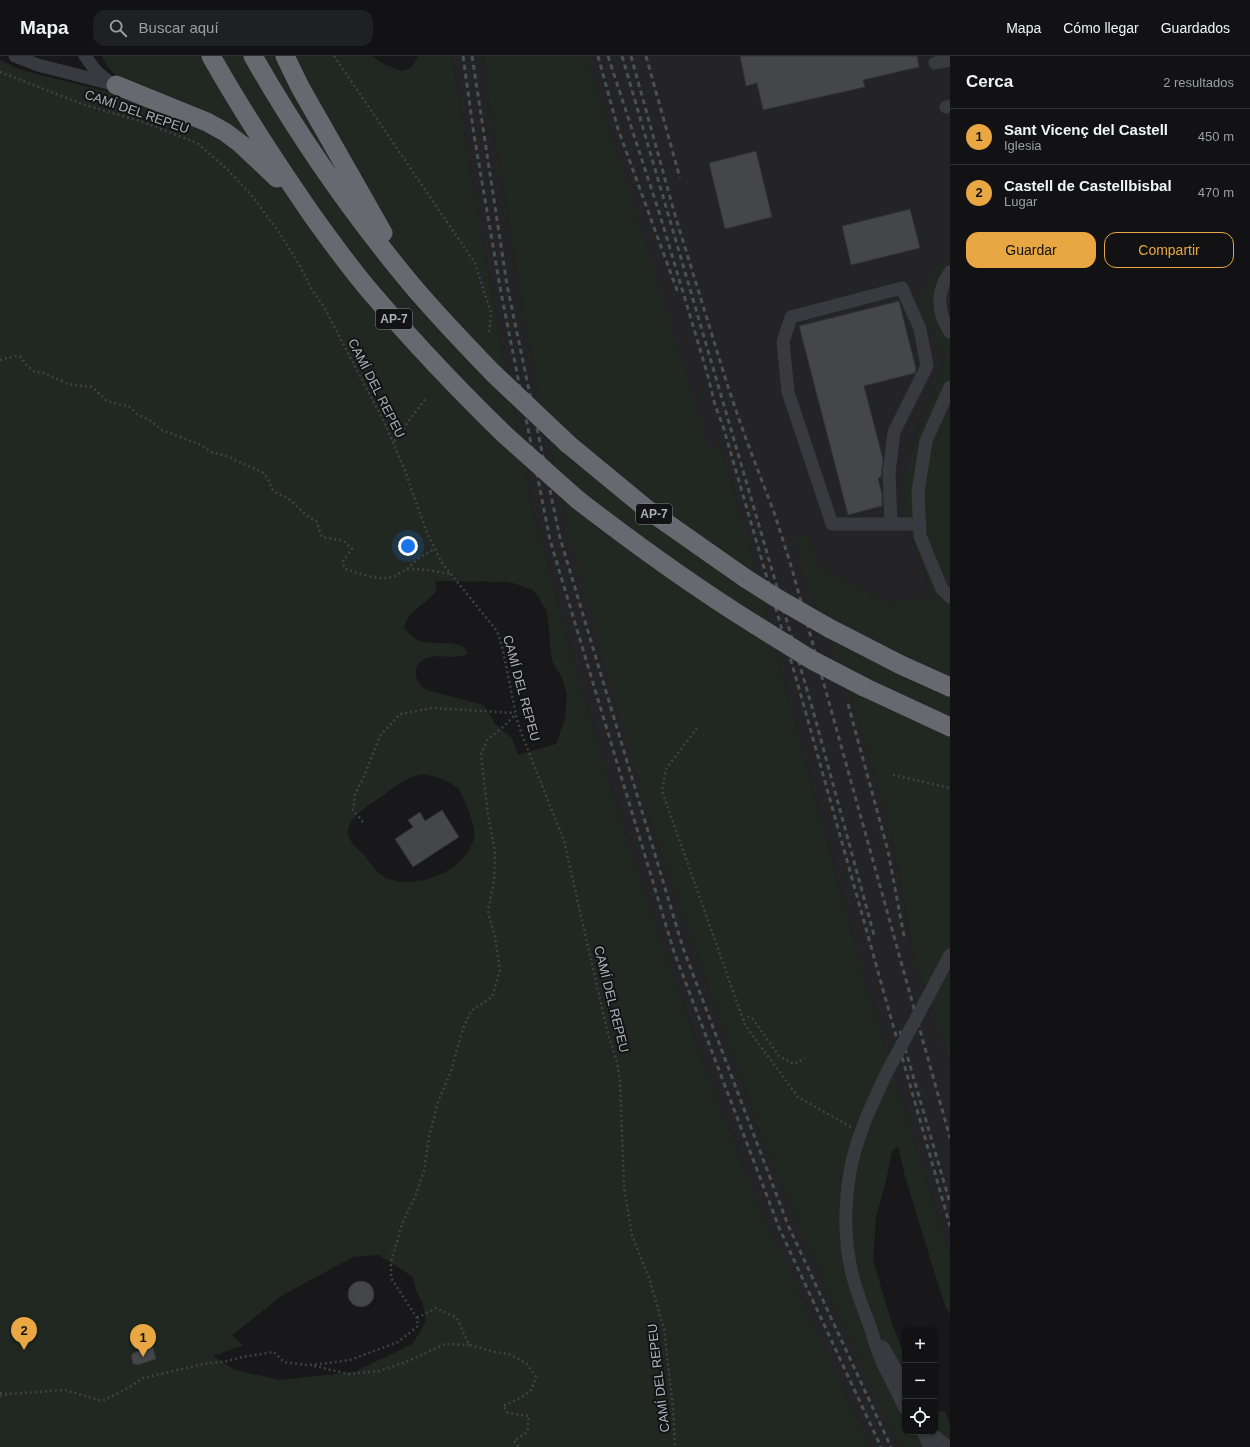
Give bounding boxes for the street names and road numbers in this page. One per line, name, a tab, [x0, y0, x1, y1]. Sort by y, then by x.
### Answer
street label: CAMÍ DEL REPEU	[83, 87, 191, 136]
road number: AP-7	[376, 309, 412, 329]
street label: CAMÍ DEL REPEU	[345, 336, 408, 440]
road number: AP-7	[636, 504, 672, 524]
street label: CAMÍ DEL REPEU	[500, 633, 543, 743]
street label: CAMÍ DEL REPEU	[591, 944, 632, 1054]
street label: CAMÍ DEL REPEU	[644, 1323, 673, 1433]

